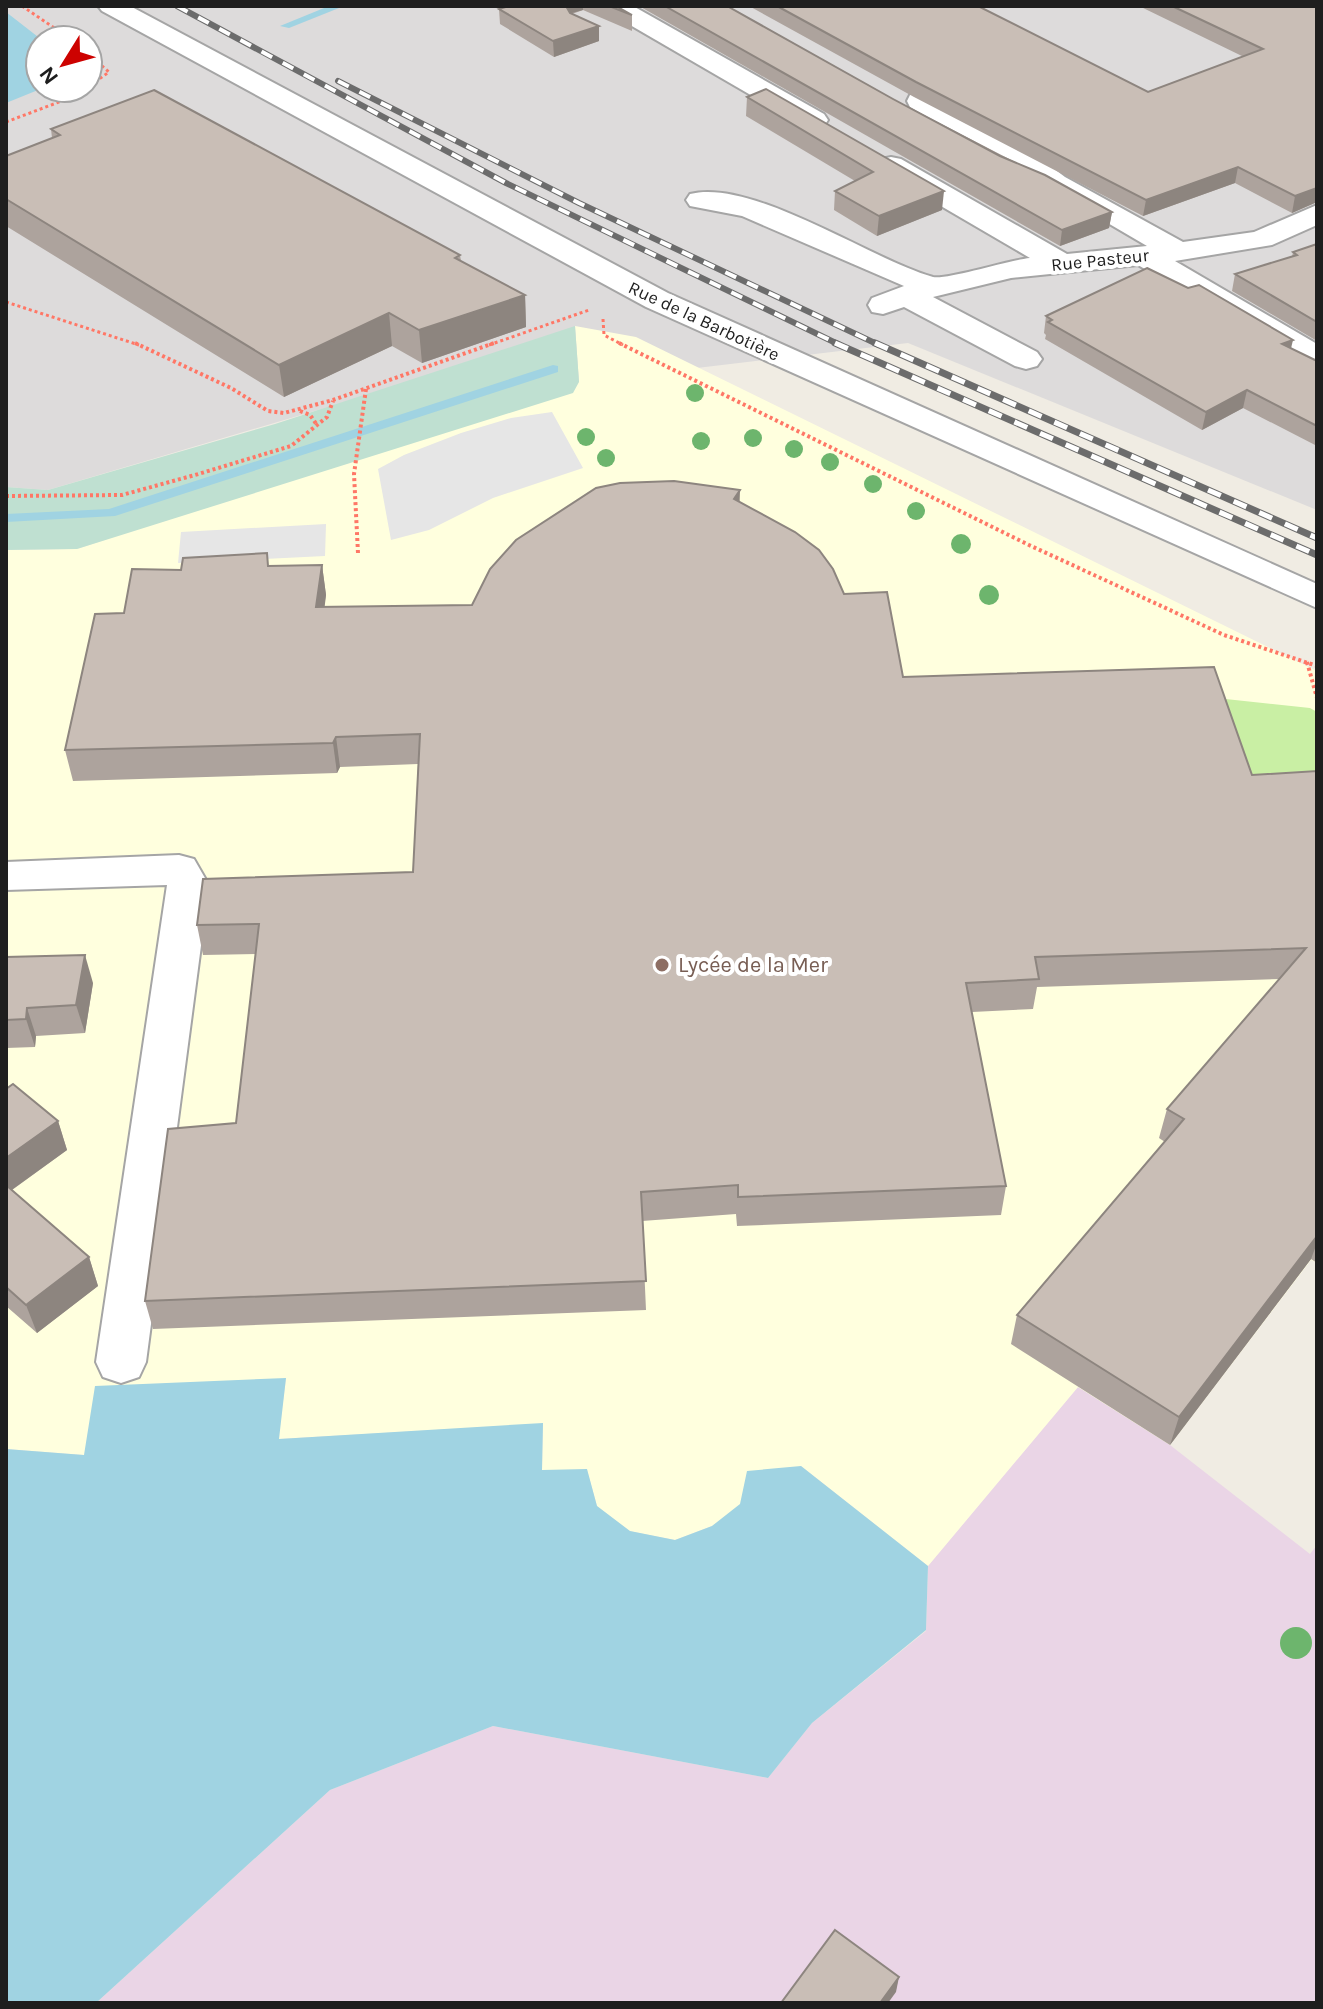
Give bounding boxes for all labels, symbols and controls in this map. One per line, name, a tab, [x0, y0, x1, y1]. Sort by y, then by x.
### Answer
north arrow	[24, 24, 104, 104]
text: N	[34, 61, 64, 90]
street label: Rue Pasteur	[1050, 244, 1150, 276]
street label: Rue de la Barbotière	[625, 276, 783, 366]
place label: Lycée de la Mer	[678, 952, 828, 978]
marker: Lycée de la Mer	[653, 956, 671, 974]

